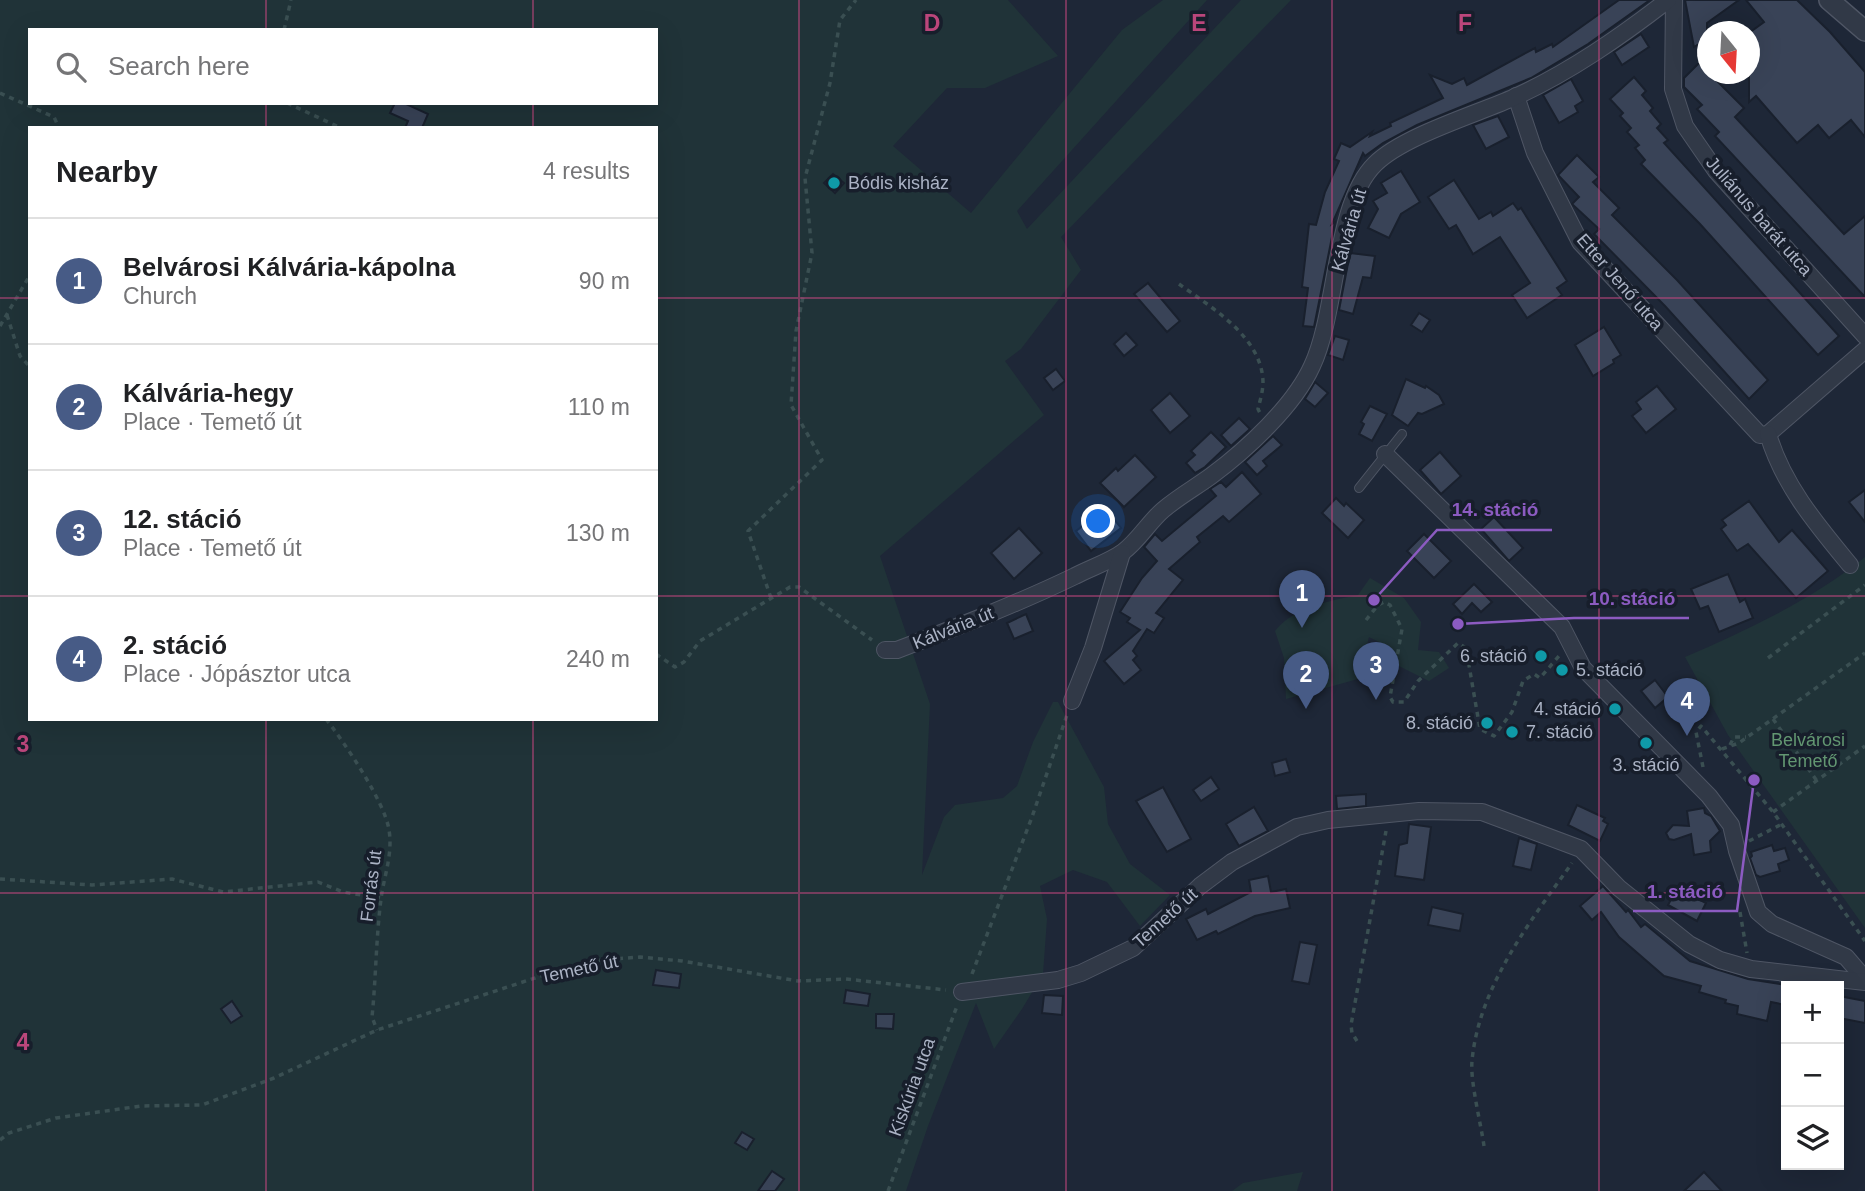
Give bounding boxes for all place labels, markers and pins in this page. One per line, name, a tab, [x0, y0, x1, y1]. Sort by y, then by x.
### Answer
place label: Bódis kisház	[848, 173, 949, 193]
marker: Bódis kisház	[826, 175, 842, 191]
callout: 14. stáció	[1437, 490, 1552, 530]
pin: 1	[1279, 570, 1325, 628]
callout: 10. stáció	[1574, 578, 1689, 618]
pin: 3	[1353, 642, 1399, 700]
place label: 6. stáció	[1460, 646, 1527, 666]
marker: 6. stáció	[1533, 648, 1549, 664]
pin: 2	[1283, 651, 1329, 709]
place label: 5. stáció	[1576, 660, 1643, 680]
marker: 5. stáció	[1554, 662, 1570, 678]
pin: 4	[1664, 678, 1710, 736]
place label: 4. stáció	[1534, 699, 1601, 719]
marker: 4. stáció	[1607, 701, 1623, 717]
place label: 8. stáció	[1406, 713, 1473, 733]
marker: 8. stáció	[1479, 715, 1495, 731]
place label: 7. stáció	[1526, 722, 1593, 742]
marker: 7. stáció	[1504, 724, 1520, 740]
marker: 3. stáció	[1638, 735, 1654, 751]
place label: 3. stáció	[1612, 755, 1680, 775]
callout: 1. stáció	[1633, 871, 1737, 911]

